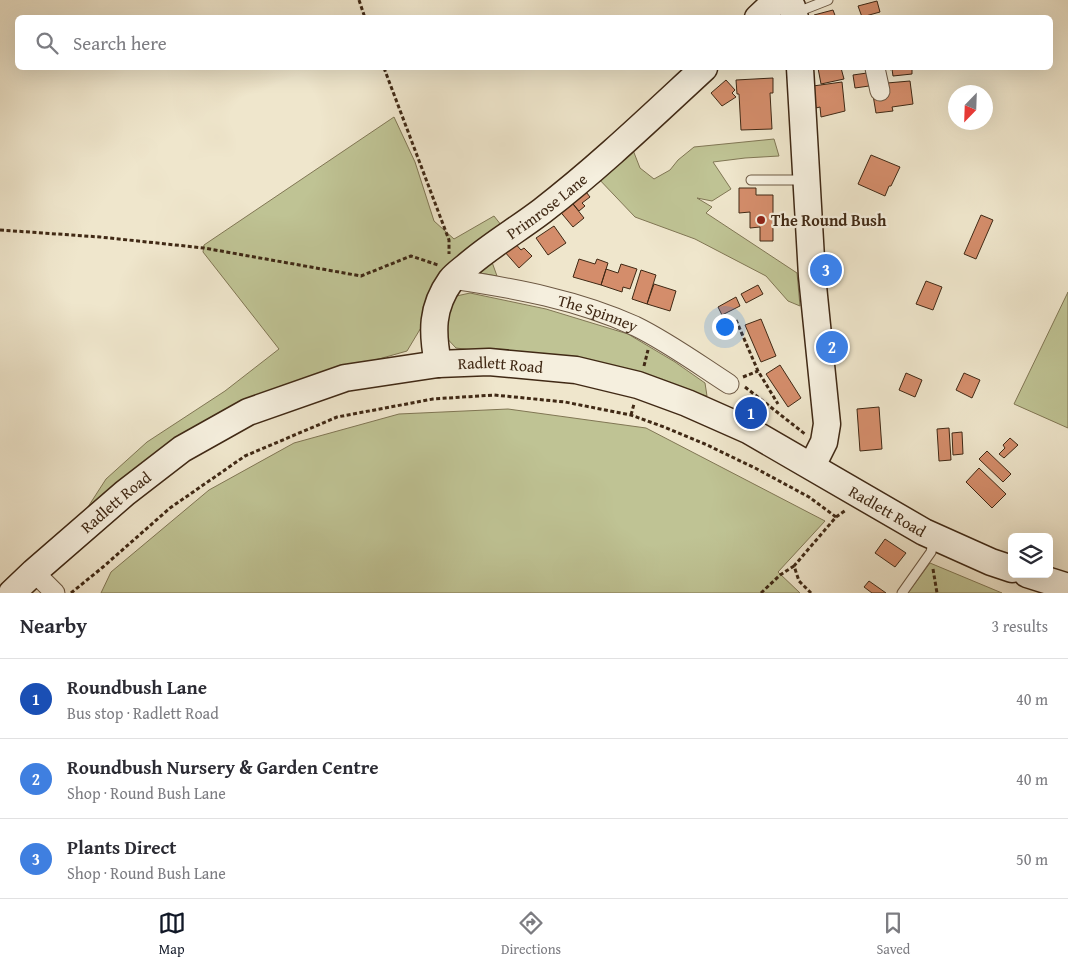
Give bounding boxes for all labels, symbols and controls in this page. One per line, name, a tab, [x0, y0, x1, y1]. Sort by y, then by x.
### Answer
search box	[15, 15, 1053, 70]
icon: search	[33, 29, 61, 57]
text: Search here	[73, 29, 167, 57]
north arrow	[948, 85, 993, 130]
street label: Primrose Lane	[501, 167, 592, 245]
place label: The Round Bush	[771, 208, 887, 232]
marker: The Round Bush	[755, 214, 767, 226]
pin: 3	[810, 251, 842, 289]
street label: The Spinney	[555, 288, 642, 338]
your location	[712, 314, 738, 340]
pin: 2	[816, 328, 848, 366]
street label: Radlett Road	[457, 350, 545, 379]
pin: 1	[735, 394, 767, 432]
street label: Radlett Road	[75, 465, 156, 539]
street label: Radlett Road	[845, 479, 931, 543]
map controls	[1008, 533, 1053, 578]
button: layers	[1008, 533, 1053, 578]
text: Nearby	[20, 610, 87, 641]
text: 3 results	[991, 614, 1048, 638]
text: Roundbush Lane	[67, 673, 207, 701]
text: 1	[32, 687, 40, 711]
text: 40 m	[1016, 687, 1048, 711]
text: Bus stop · Radlett Road	[67, 701, 219, 725]
text: Roundbush Nursery & Garden Centre	[67, 753, 379, 781]
text: 2	[32, 767, 40, 791]
text: 40 m	[1016, 767, 1048, 791]
text: Shop · Round Bush Lane	[67, 781, 226, 805]
text: Plants Direct	[67, 833, 176, 861]
text: 3	[32, 847, 40, 871]
text: 50 m	[1016, 847, 1048, 871]
text: Shop · Round Bush Lane	[67, 861, 226, 885]
tab: Map	[158, 909, 186, 959]
tab: Directions	[501, 909, 561, 959]
tab: Saved	[876, 909, 910, 959]

